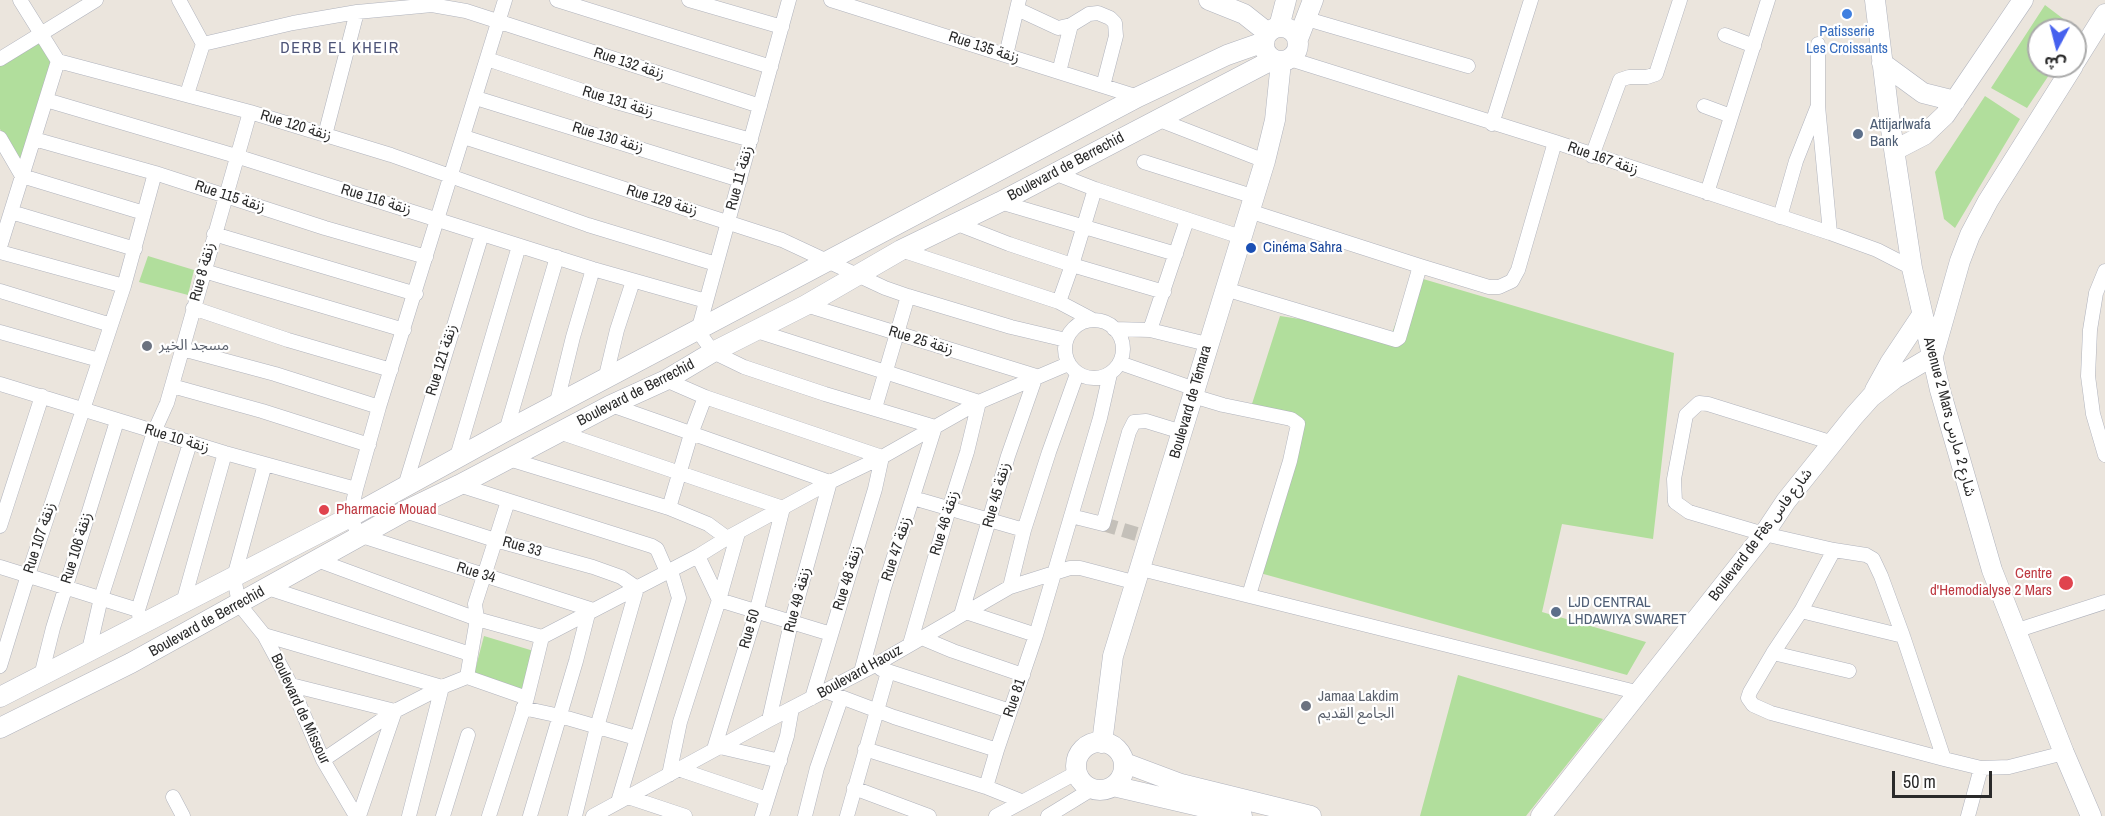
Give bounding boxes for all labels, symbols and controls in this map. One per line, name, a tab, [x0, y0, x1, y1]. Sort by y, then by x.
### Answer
marker: Patisserie Les Croissants	[1840, 7, 1854, 21]
north arrow	[2027, 18, 2087, 78]
place label: Patisserie Les Croissants	[1806, 23, 1888, 58]
street label: Rue 135 زنقة	[946, 28, 1022, 68]
district label: DERB EL KHEIR	[280, 39, 400, 59]
street label: Rue 132 زنقة	[591, 44, 667, 84]
text: ش	[2043, 52, 2067, 76]
street label: Rue 131 زنقة	[580, 83, 656, 121]
street label: Rue 120 زنقة	[258, 107, 334, 145]
place label: Attijarlwafa Bank	[1870, 116, 1931, 151]
street label: Rue 130 زنقة	[570, 119, 646, 157]
marker: Attijarlwafa Bank	[1851, 127, 1865, 141]
street label: Boulevard de Berrechid	[1005, 129, 1127, 205]
street label: Rue 167 زنقة	[1565, 138, 1641, 180]
street label: Rue 11 زنقة	[723, 144, 757, 212]
street label: Rue 115 زنقة	[193, 177, 267, 217]
street label: Rue 116 زنقة	[339, 181, 413, 219]
street label: Rue 129 زنقة	[624, 182, 700, 220]
place label: Cinéma Sahra	[1263, 239, 1342, 257]
street label: Rue 8 زنقة	[187, 241, 219, 303]
marker: Cinéma Sahra	[1244, 241, 1258, 255]
street label: Rue 121 زنقة	[423, 322, 461, 398]
street label: Rue 25 زنقة	[886, 323, 956, 359]
street label: Avenue 2 Mars شارع 2 مارس	[1919, 335, 1979, 499]
place label: مسجد الخير	[159, 337, 229, 355]
marker: مسجد الخير	[140, 339, 154, 353]
street label: Boulevard de Témara	[1166, 343, 1216, 461]
street label: Boulevard de Berrechid	[574, 356, 698, 430]
street label: Rue 10 زنقة	[142, 421, 212, 457]
street label: Rue 45 زنقة	[979, 460, 1015, 530]
street label: Boulevard de Fès شارع فاس	[1705, 465, 1817, 605]
street label: Rue 46 زنقة	[927, 488, 963, 558]
street label: Rue 107 زنقة	[20, 500, 60, 576]
place label: Pharmacie Mouad	[336, 501, 436, 519]
marker: Pharmacie Mouad	[317, 503, 331, 517]
street label: Rue 106 زنقة	[58, 510, 96, 586]
street label: Rue 47 زنقة	[878, 514, 916, 584]
street label: Rue 33	[500, 533, 544, 561]
street label: Rue 48 زنقة	[830, 543, 866, 613]
street label: Rue 34	[454, 559, 498, 587]
street label: Rue 49 زنقة	[781, 565, 815, 635]
place label: Centre d'Hemodialyse 2 Mars	[1930, 565, 2052, 600]
marker: Centre d'Hemodialyse 2 Mars	[2057, 574, 2075, 592]
street label: Boulevard de Berrechid	[146, 583, 268, 661]
place label: LJD CENTRAL LHDAWIYA SWARET	[1568, 594, 1686, 629]
marker: LJD CENTRAL LHDAWIYA SWARET	[1549, 605, 1563, 619]
street label: Rue 50	[736, 607, 764, 651]
street label: Boulevard Haouz	[814, 641, 906, 703]
street label: Boulevard de Missour	[267, 651, 333, 767]
street label: Rue 81	[1000, 676, 1030, 720]
place label: Jamaa Lakdim الجامع القديم	[1318, 688, 1399, 723]
marker: Jamaa Lakdim الجامع القديم	[1299, 699, 1313, 713]
scale bar	[1895, 759, 1996, 797]
text: 50 m	[1903, 769, 1936, 794]

